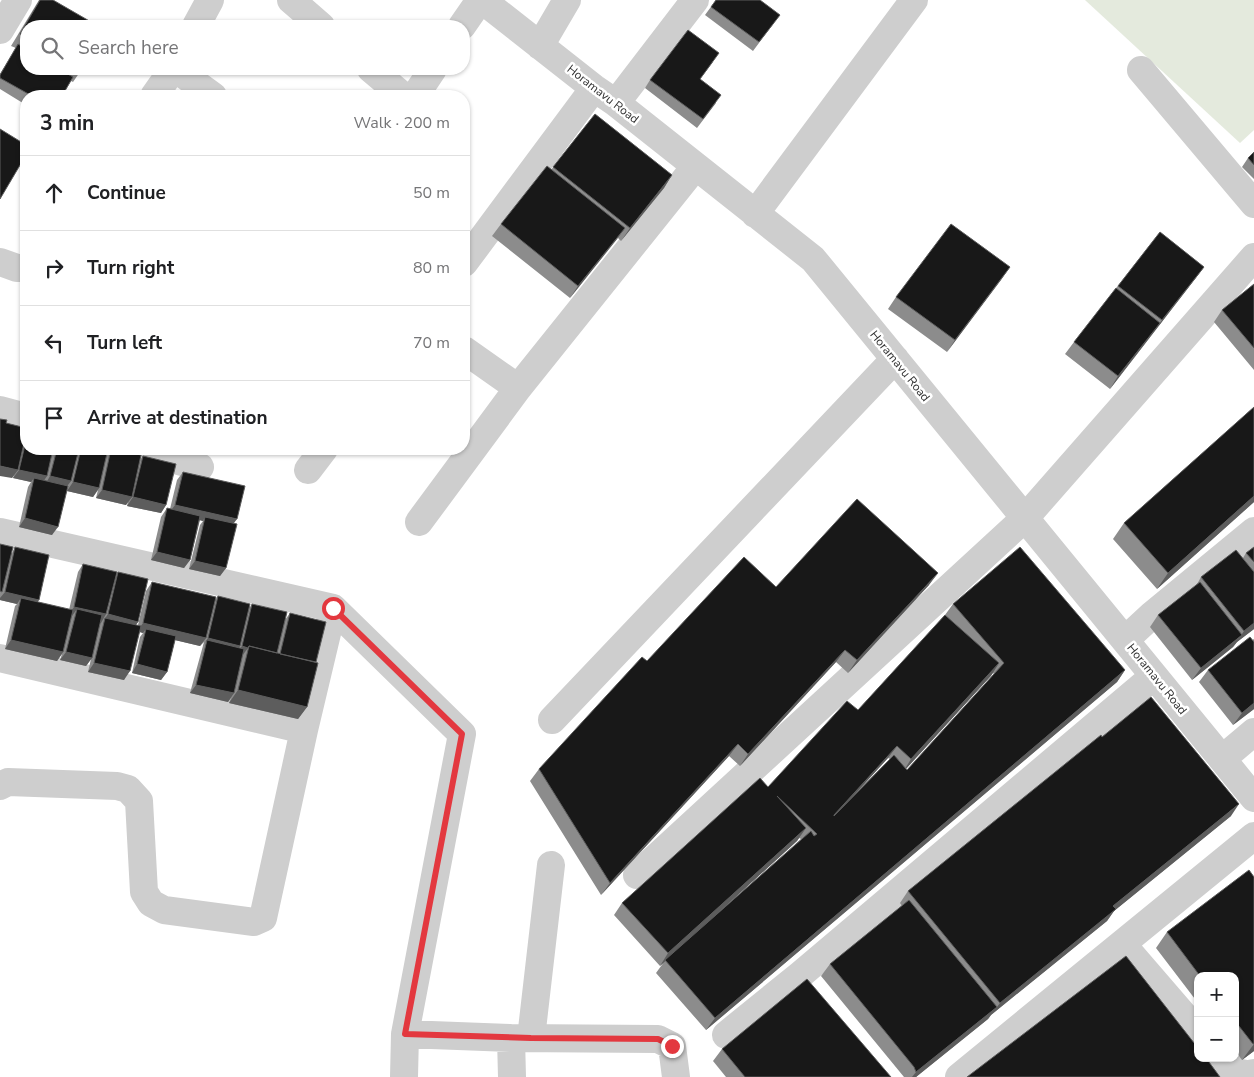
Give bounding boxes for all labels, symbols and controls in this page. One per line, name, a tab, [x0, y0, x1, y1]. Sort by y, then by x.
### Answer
search box	[20, 20, 470, 75]
icon: search	[38, 34, 66, 62]
text: Search here	[78, 35, 179, 61]
street label: Horamavu Road	[564, 61, 642, 127]
text: 3 min	[40, 109, 94, 137]
text: Walk · 200 m	[354, 112, 450, 134]
icon: ahead	[40, 179, 68, 207]
text: Continue	[87, 180, 166, 206]
text: 50 m	[413, 182, 450, 204]
icon: right	[40, 254, 68, 282]
text: Turn right	[87, 255, 174, 281]
text: 80 m	[413, 257, 450, 279]
street label: Horamavu Road	[866, 327, 934, 405]
icon: left	[40, 329, 68, 357]
text: Turn left	[87, 330, 162, 356]
text: 70 m	[413, 332, 450, 354]
icon: arrive	[40, 404, 68, 432]
text: Arrive at destination	[87, 405, 268, 431]
route start	[322, 597, 345, 620]
street label: Horamavu Road	[1123, 640, 1191, 718]
map controls	[1194, 972, 1239, 1062]
button: +	[1194, 972, 1239, 1017]
button: −	[1194, 1017, 1239, 1062]
route end	[661, 1035, 684, 1058]

